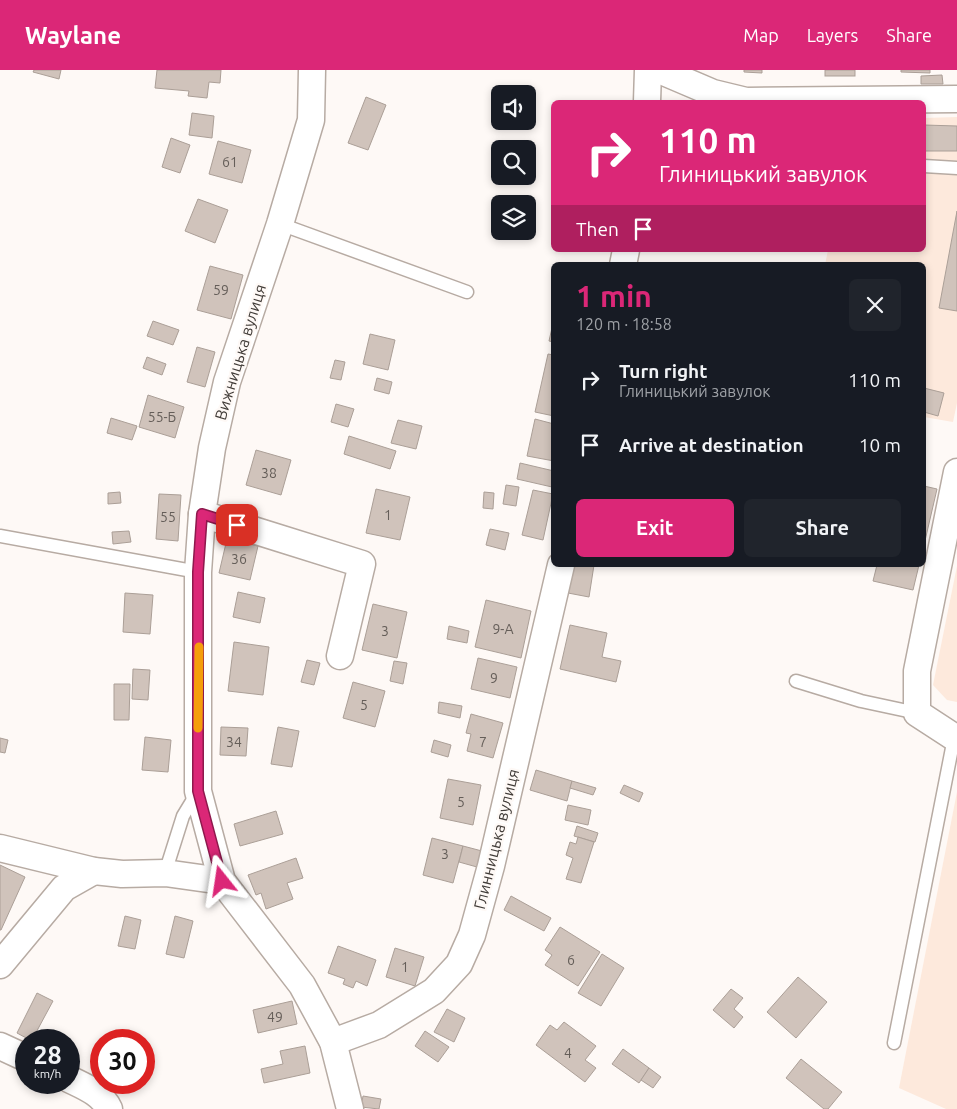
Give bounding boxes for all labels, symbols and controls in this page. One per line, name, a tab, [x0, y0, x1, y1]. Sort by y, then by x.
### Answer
text: Waylane	[25, 22, 121, 49]
text: Map	[743, 25, 779, 45]
text: Layers	[807, 25, 858, 45]
text: Share	[886, 25, 932, 45]
map controls	[491, 85, 536, 240]
button: sound	[491, 85, 536, 130]
icon: right	[576, 120, 641, 185]
text: 110 m	[659, 120, 757, 160]
button: search	[491, 140, 536, 185]
house number: 61	[222, 154, 238, 170]
text: Глиницький завулок	[659, 161, 867, 186]
button: layers	[491, 195, 536, 240]
icon: arrive	[629, 215, 657, 243]
text: Then	[576, 218, 619, 240]
text: 1 min	[576, 279, 652, 313]
button: close	[849, 279, 901, 331]
street label: Вижницька вулиця	[211, 282, 269, 422]
house number: 59	[213, 282, 229, 298]
text: 120 m · 18:58	[576, 315, 672, 333]
text: Turn right	[619, 360, 707, 382]
icon: right	[576, 366, 604, 394]
text: 110 m	[848, 369, 901, 391]
text: Глиницький завулок	[619, 382, 771, 400]
house number: 55-Б	[148, 409, 176, 425]
icon: arrive	[576, 431, 604, 459]
text: Arrive at destination	[619, 434, 804, 456]
text: 10 m	[859, 434, 901, 456]
house number: 38	[261, 465, 277, 481]
button: Exit	[576, 499, 734, 557]
button: Share	[744, 499, 901, 557]
pin	[216, 504, 258, 546]
house number: 1	[384, 507, 392, 523]
house number: 55	[160, 509, 176, 525]
icon: arrive	[223, 511, 251, 539]
house number: 36	[231, 551, 247, 567]
house number: 9-А	[492, 621, 514, 637]
house number: 3	[381, 623, 389, 639]
house number: 9	[490, 670, 498, 686]
house number: 5	[360, 697, 368, 713]
house number: 34	[226, 734, 242, 750]
house number: 7	[479, 734, 487, 750]
street label: Глинницька вулиця	[470, 767, 522, 911]
house number: 5	[457, 794, 465, 810]
house number: 3	[441, 846, 449, 862]
position arrow	[195, 854, 247, 906]
house number: 6	[567, 952, 575, 968]
house number: 1	[401, 959, 409, 975]
house number: 49	[267, 1009, 283, 1025]
speed limit sign: 30	[90, 1029, 155, 1094]
text: 28	[33, 1041, 62, 1069]
house number: 4	[564, 1045, 572, 1061]
text: km/h	[34, 1067, 61, 1080]

